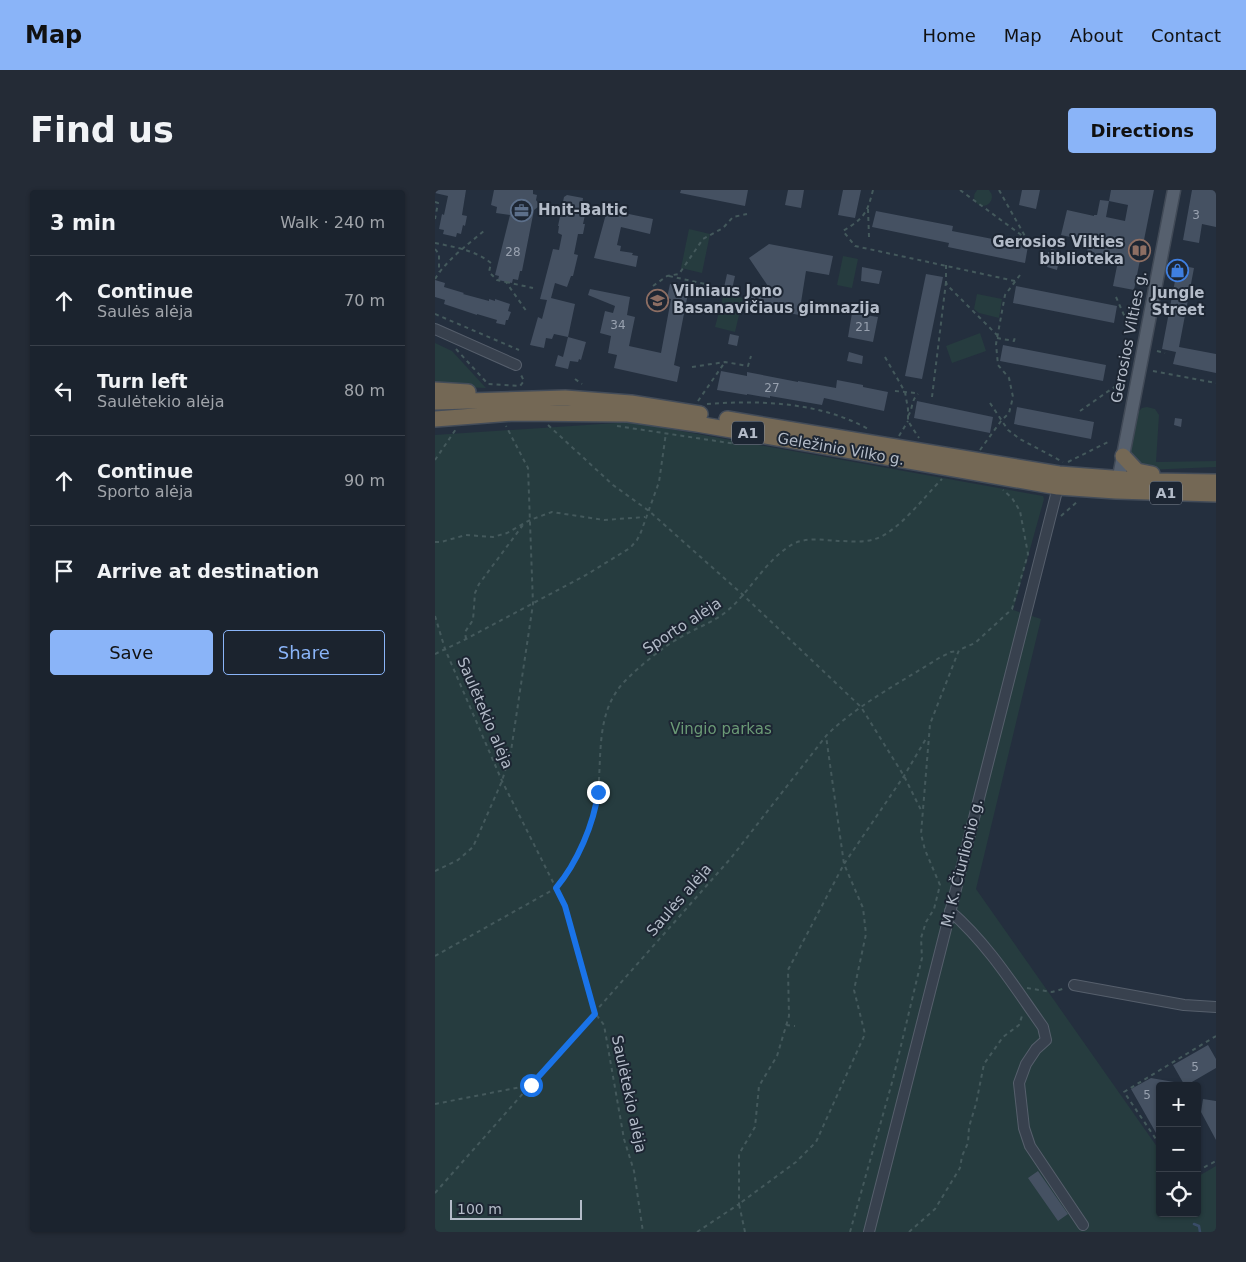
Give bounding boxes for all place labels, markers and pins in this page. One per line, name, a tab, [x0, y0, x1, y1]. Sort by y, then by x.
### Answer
office icon: Hnit-Baltic	[510, 198, 534, 222]
place label: Hnit-Baltic	[538, 201, 628, 219]
place label: Gerosios Vilties biblioteka	[992, 233, 1124, 268]
library icon: Gerosios Vilties biblioteka	[1128, 239, 1152, 263]
shop icon: Jungle Street	[1166, 258, 1190, 282]
place label: Vilniaus Jono Basanavičiaus gimnazija	[673, 282, 880, 317]
place label: Jungle Street	[1151, 284, 1205, 319]
school or university icon: Vilniaus Jono Basanavičiaus gimnazija	[645, 288, 669, 312]

